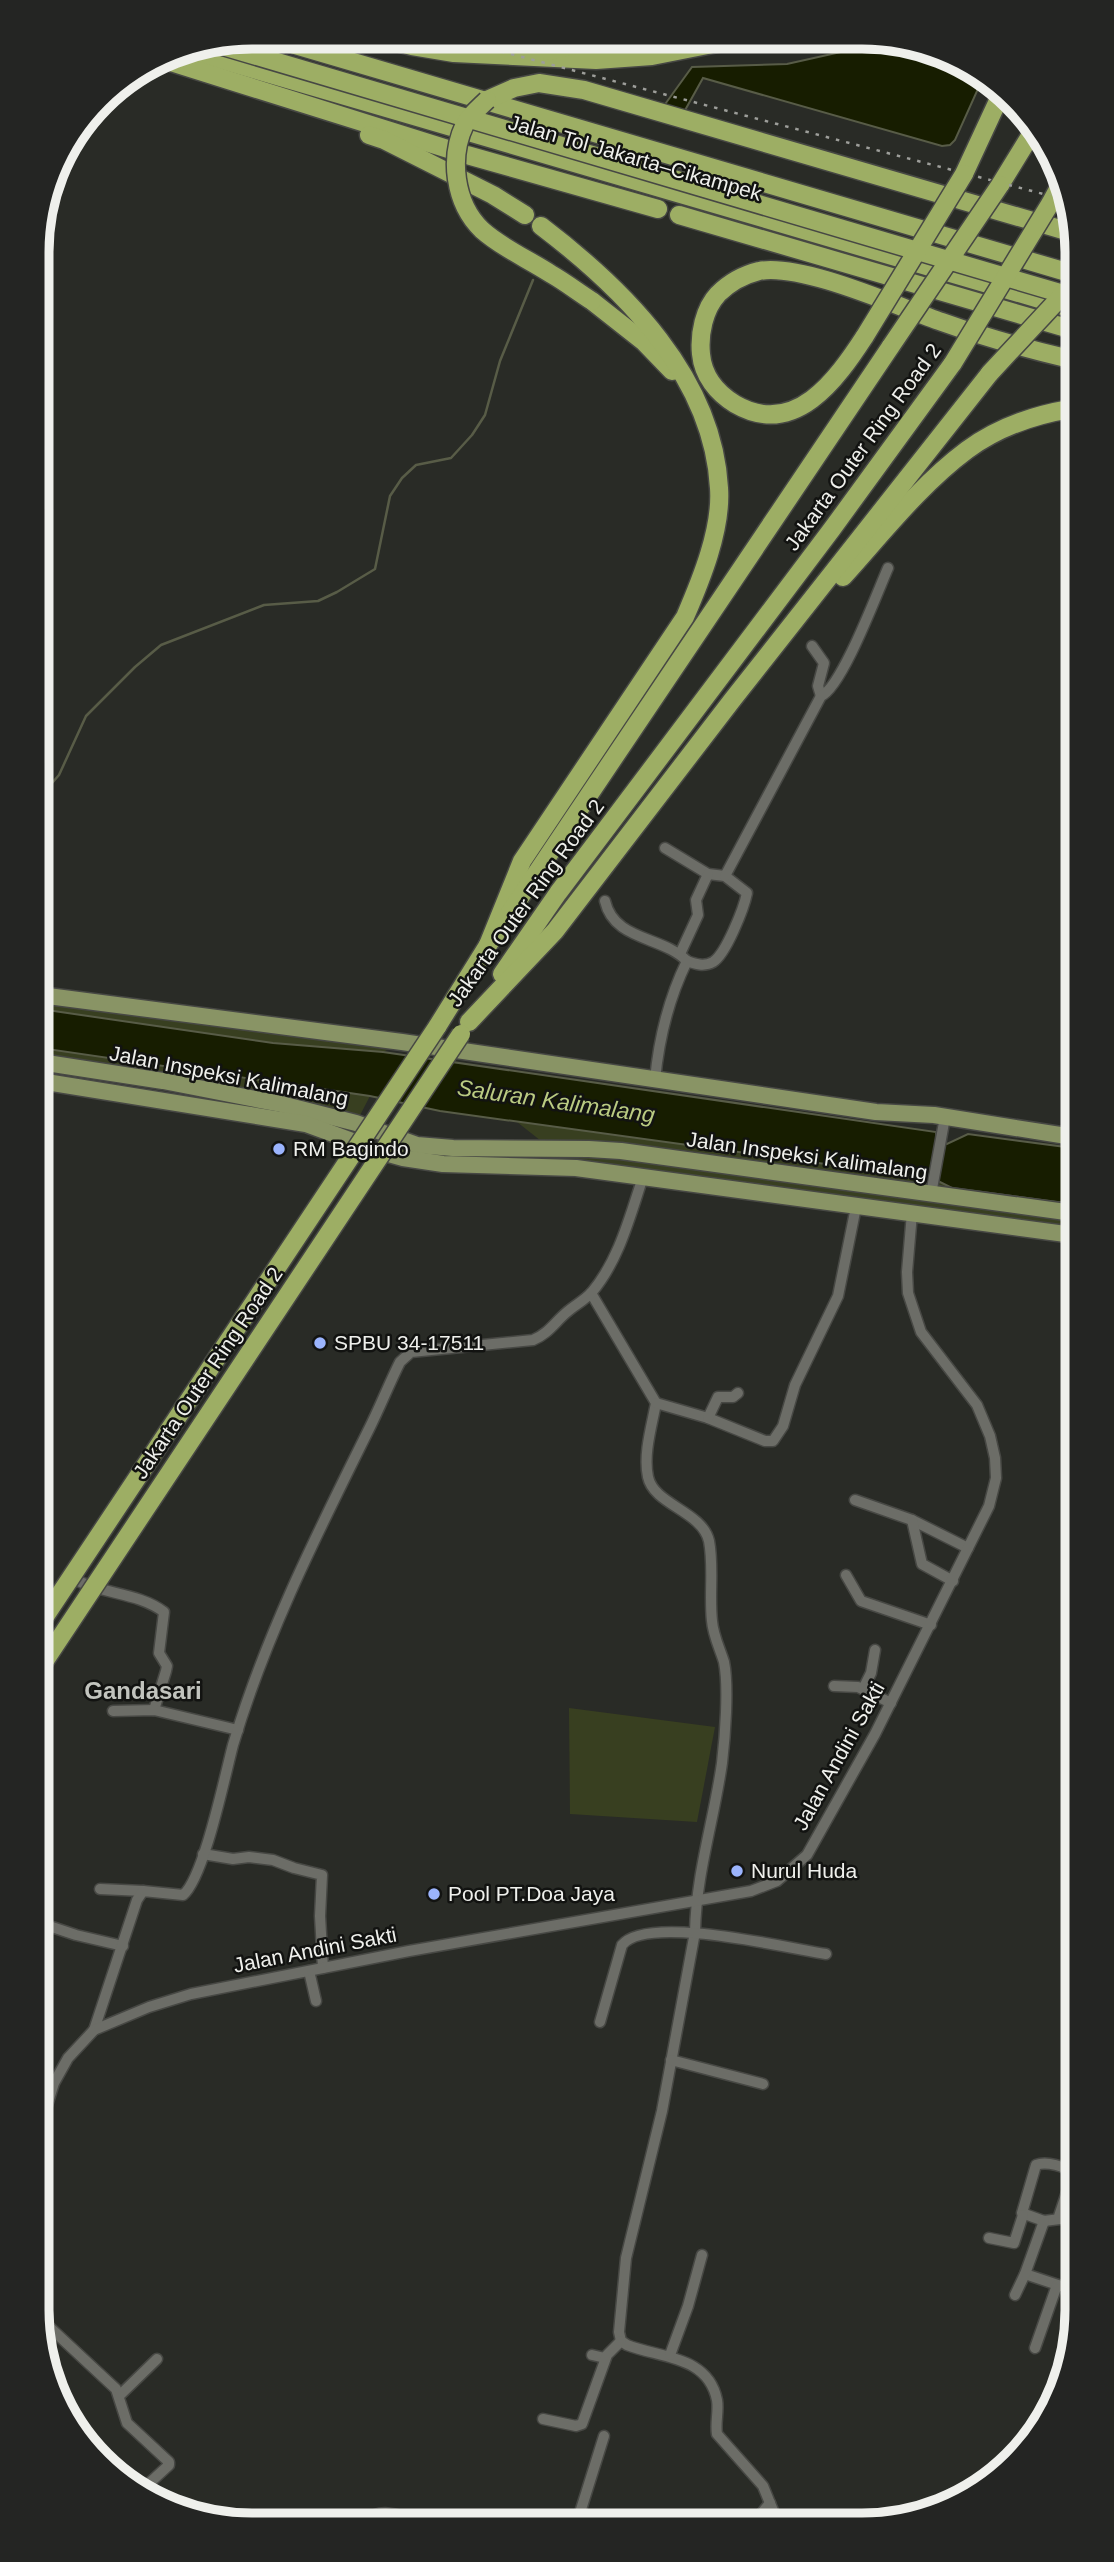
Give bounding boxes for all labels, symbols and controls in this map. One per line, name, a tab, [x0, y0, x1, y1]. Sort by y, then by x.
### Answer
street label: Jalan Tol Jakarta–Cikampek	[506, 110, 765, 205]
street label: Jakarta Outer Ring Road 2	[780, 339, 945, 555]
street label: Jakarta Outer Ring Road 2	[443, 795, 608, 1011]
street label: Jalan Inspeksi Kalimalang	[108, 1041, 350, 1110]
water label: Saluran Kalimalang	[455, 1074, 657, 1128]
street label: Jalan Inspeksi Kalimalang	[685, 1127, 929, 1184]
place label: RM Bagindo	[293, 1137, 409, 1160]
marker: RM Bagindo	[271, 1141, 287, 1157]
street label: Jakarta Outer Ring Road 2	[128, 1263, 287, 1483]
place label: SPBU 34-17511	[334, 1331, 484, 1354]
marker: SPBU 34-17511	[312, 1335, 328, 1351]
district label: Gandasari	[84, 1677, 202, 1704]
street label: Jalan Andini Sakti	[788, 1678, 889, 1834]
place label: Nurul Huda	[751, 1859, 858, 1882]
marker: Nurul Huda	[729, 1863, 745, 1879]
place label: Pool PT.Doa Jaya	[448, 1882, 615, 1905]
marker: Pool PT.Doa Jaya	[426, 1886, 442, 1902]
street label: Jalan Andini Sakti	[231, 1922, 398, 1977]

